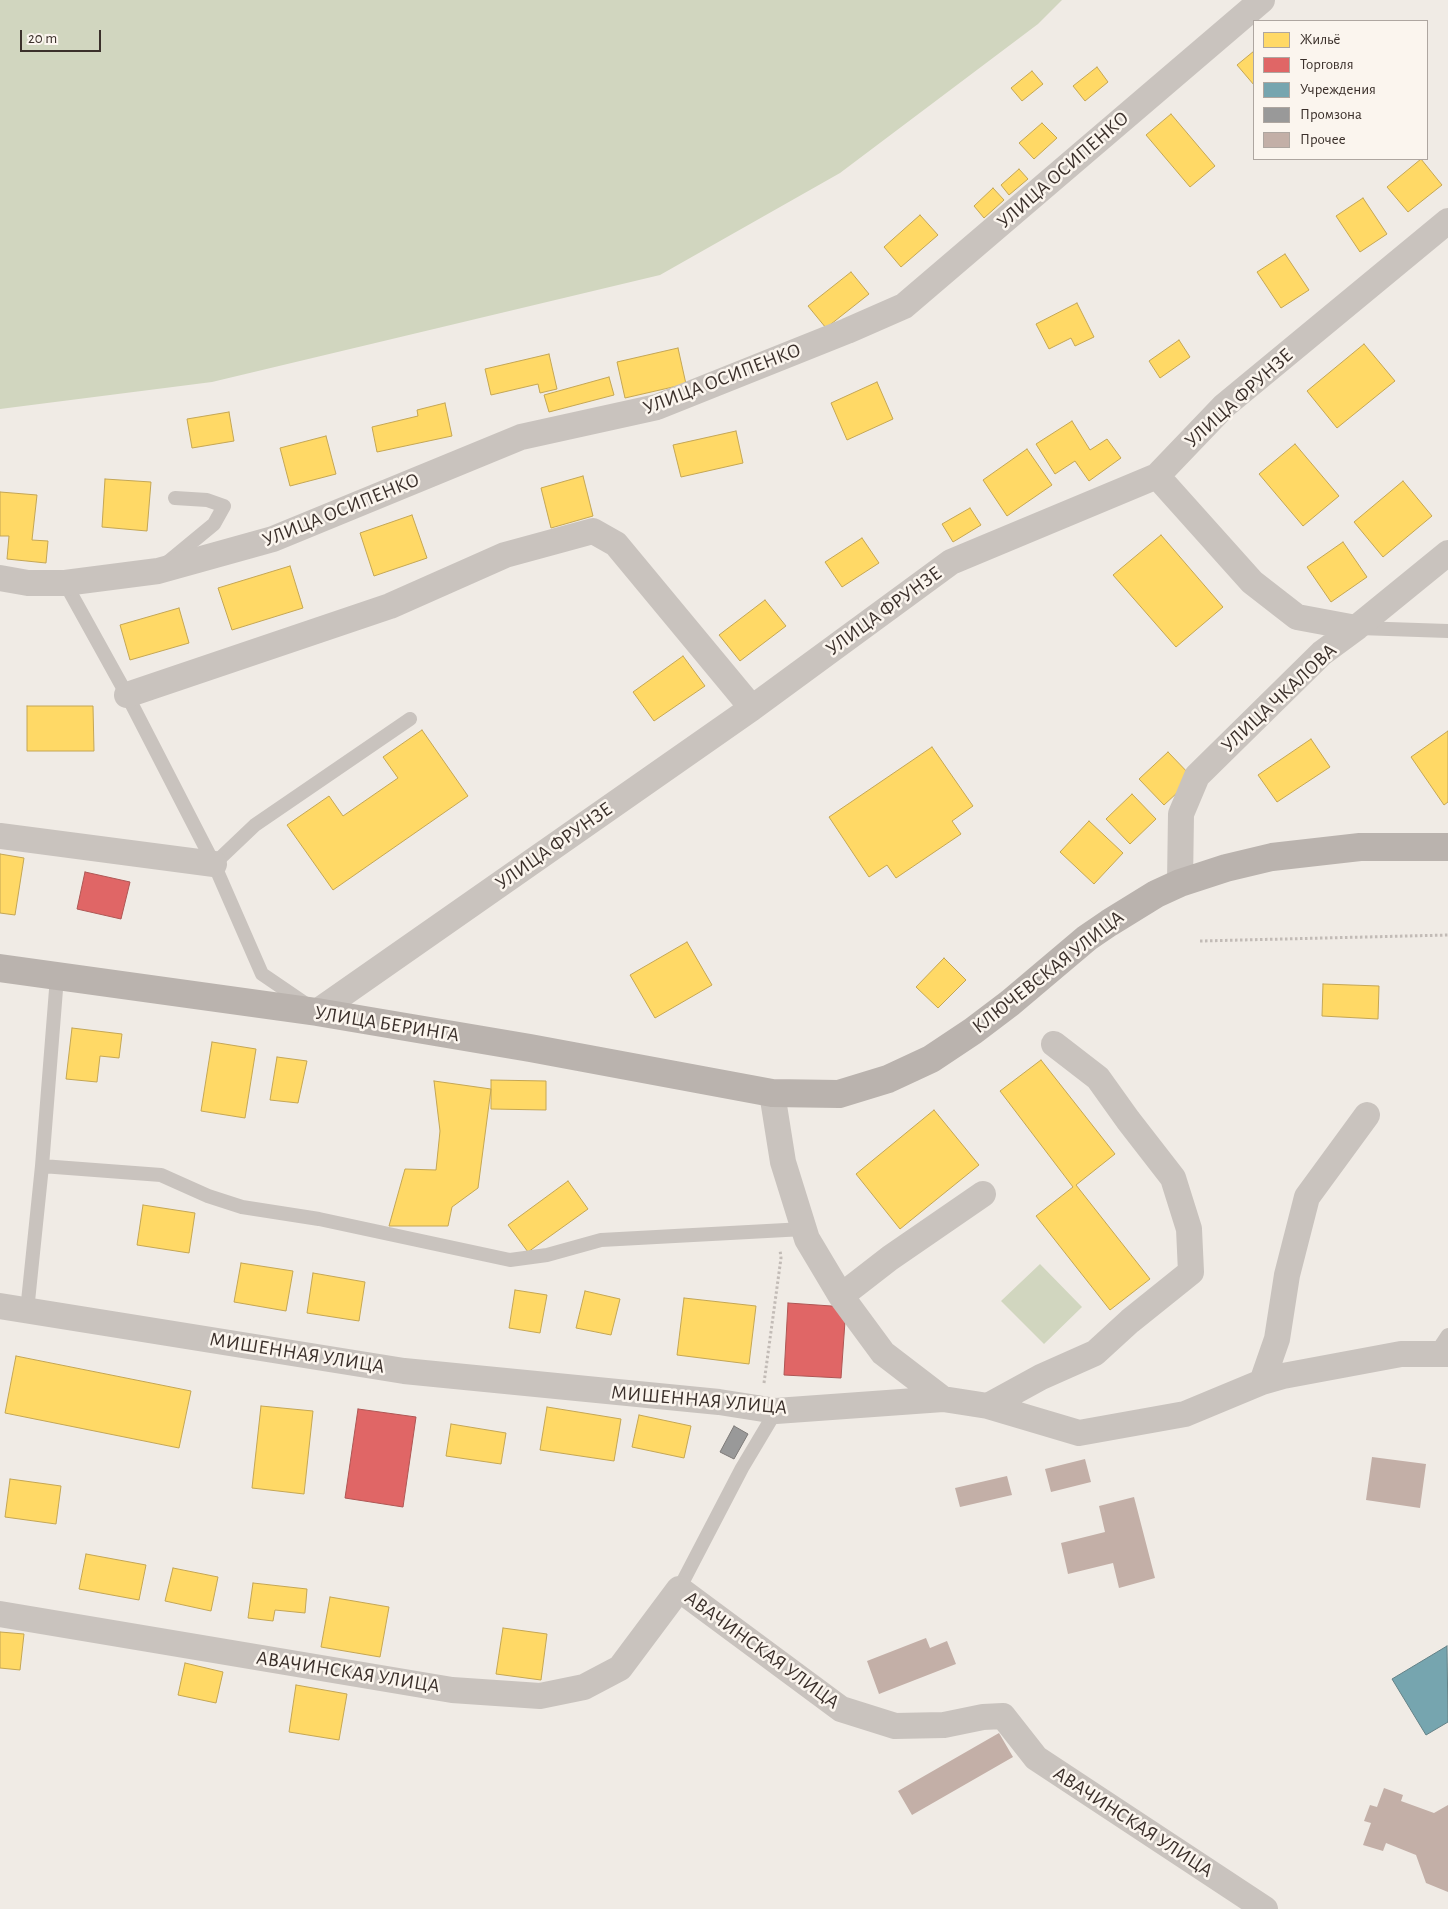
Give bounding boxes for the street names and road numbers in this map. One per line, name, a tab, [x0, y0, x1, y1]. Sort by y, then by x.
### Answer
street label: УЛИЦА ОСИПЕНКО	[992, 106, 1134, 234]
street label: УЛИЦА ОСИПЕНКО	[640, 338, 804, 420]
street label: УЛИЦА ФРУНЗЕ	[1180, 343, 1298, 453]
street label: УЛИЦА ОСИПЕНКО	[259, 468, 423, 552]
street label: УЛИЦА ФРУНЗЕ	[821, 561, 947, 661]
street label: УЛИЦА ЧКАЛОВА	[1216, 638, 1342, 758]
street label: УЛИЦА ФРУНЗЕ	[491, 797, 617, 895]
street label: КЛЮЧЕВСКАЯ УЛИЦА	[967, 905, 1129, 1039]
street label: УЛИЦА БЕРИНГА	[313, 1001, 461, 1047]
street label: МИШЕННАЯ УЛИЦА	[208, 1327, 386, 1379]
street label: МИШЕННАЯ УЛИЦА	[610, 1380, 788, 1420]
street label: АВАЧИНСКАЯ УЛИЦА	[680, 1586, 844, 1714]
street label: АВАЧИНСКАЯ УЛИЦА	[255, 1646, 441, 1698]
street label: АВАЧИНСКАЯ УЛИЦА	[1049, 1761, 1217, 1883]

